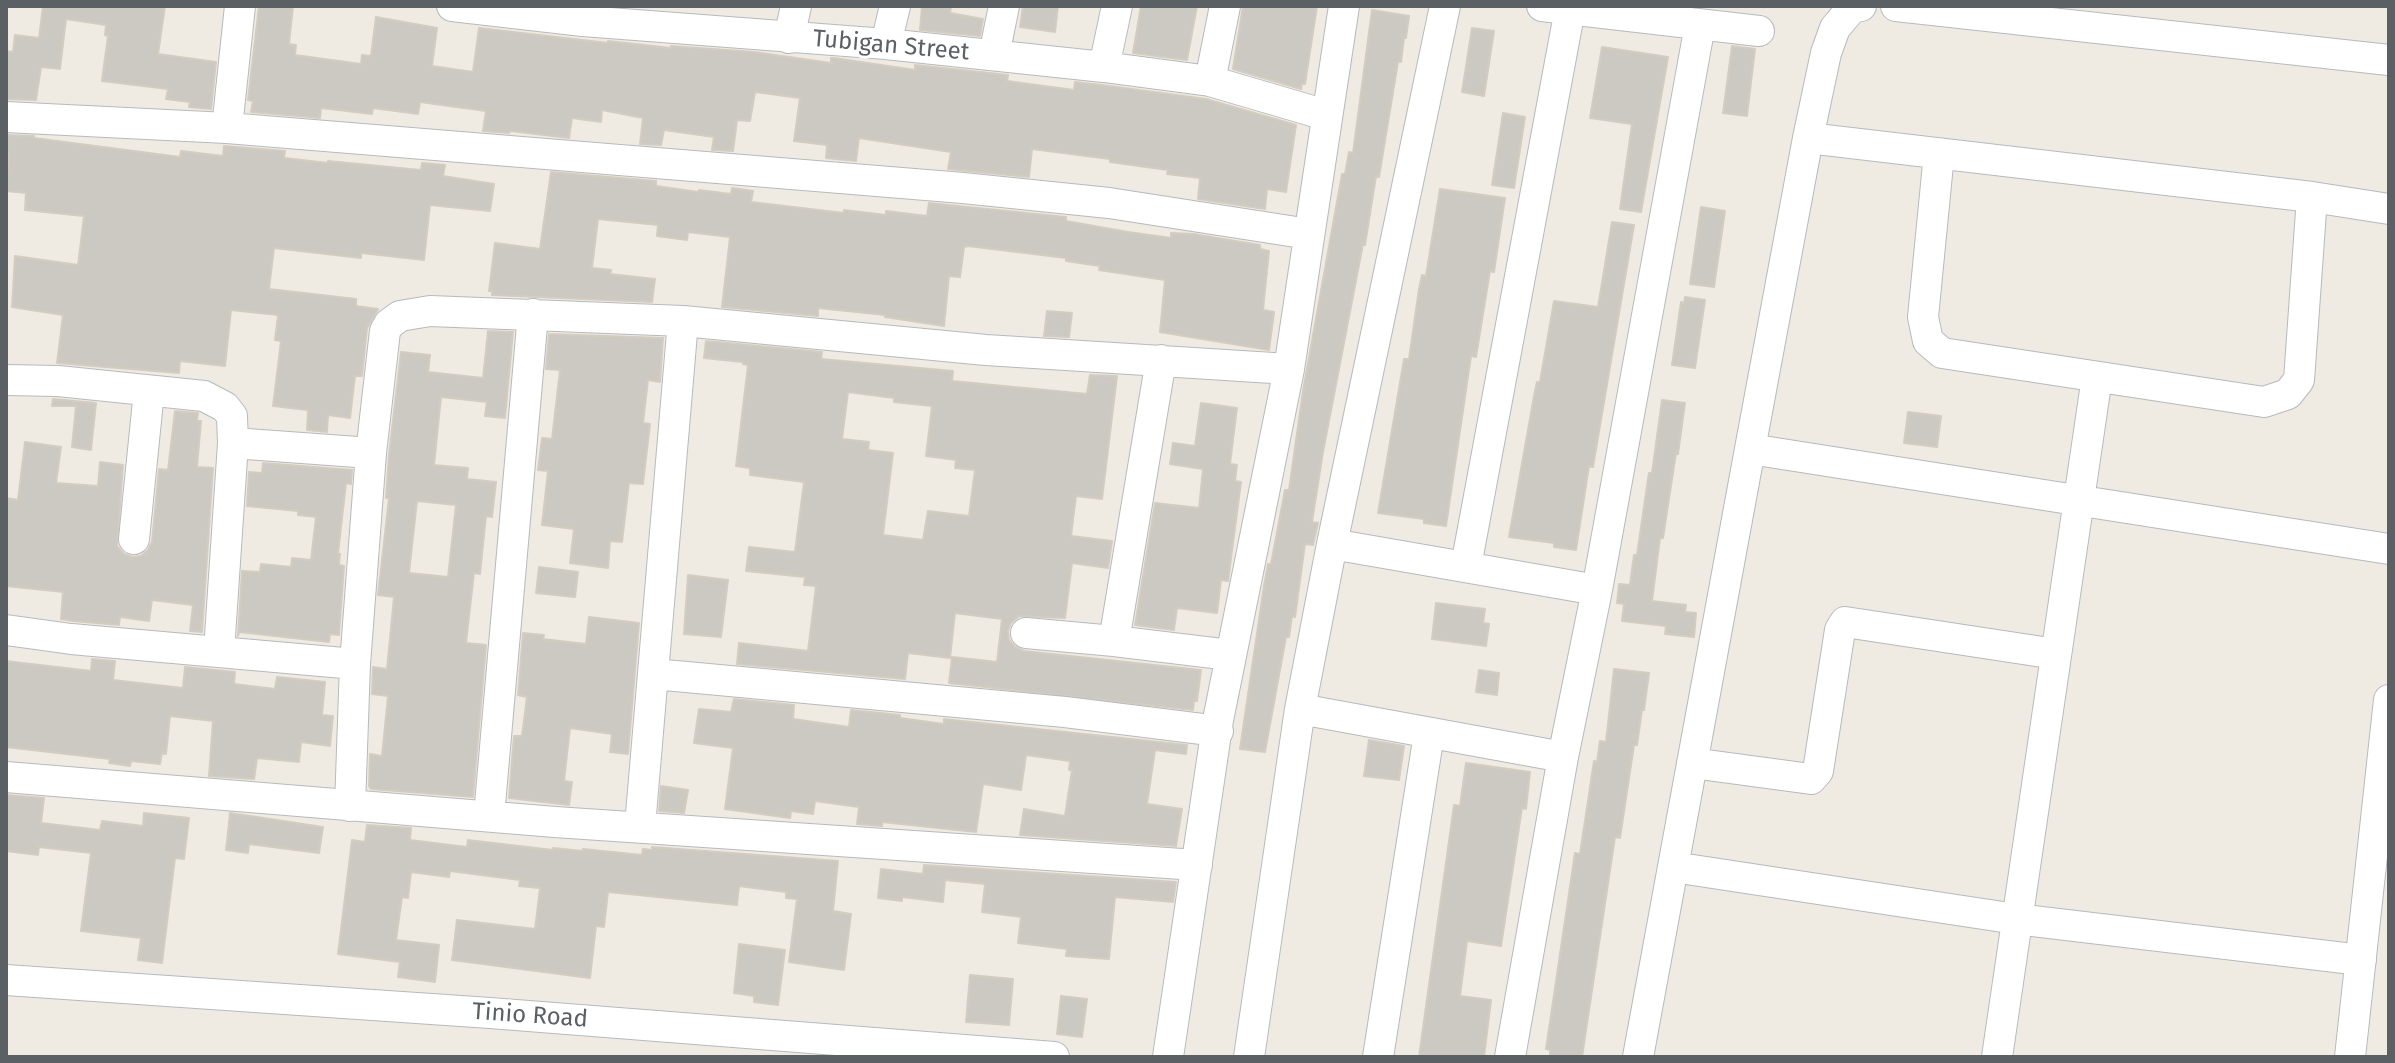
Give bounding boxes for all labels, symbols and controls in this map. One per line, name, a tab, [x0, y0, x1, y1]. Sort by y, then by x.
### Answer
street label: Tubigan Street	[812, 25, 970, 67]
street label: Tinio Road	[471, 998, 589, 1034]

